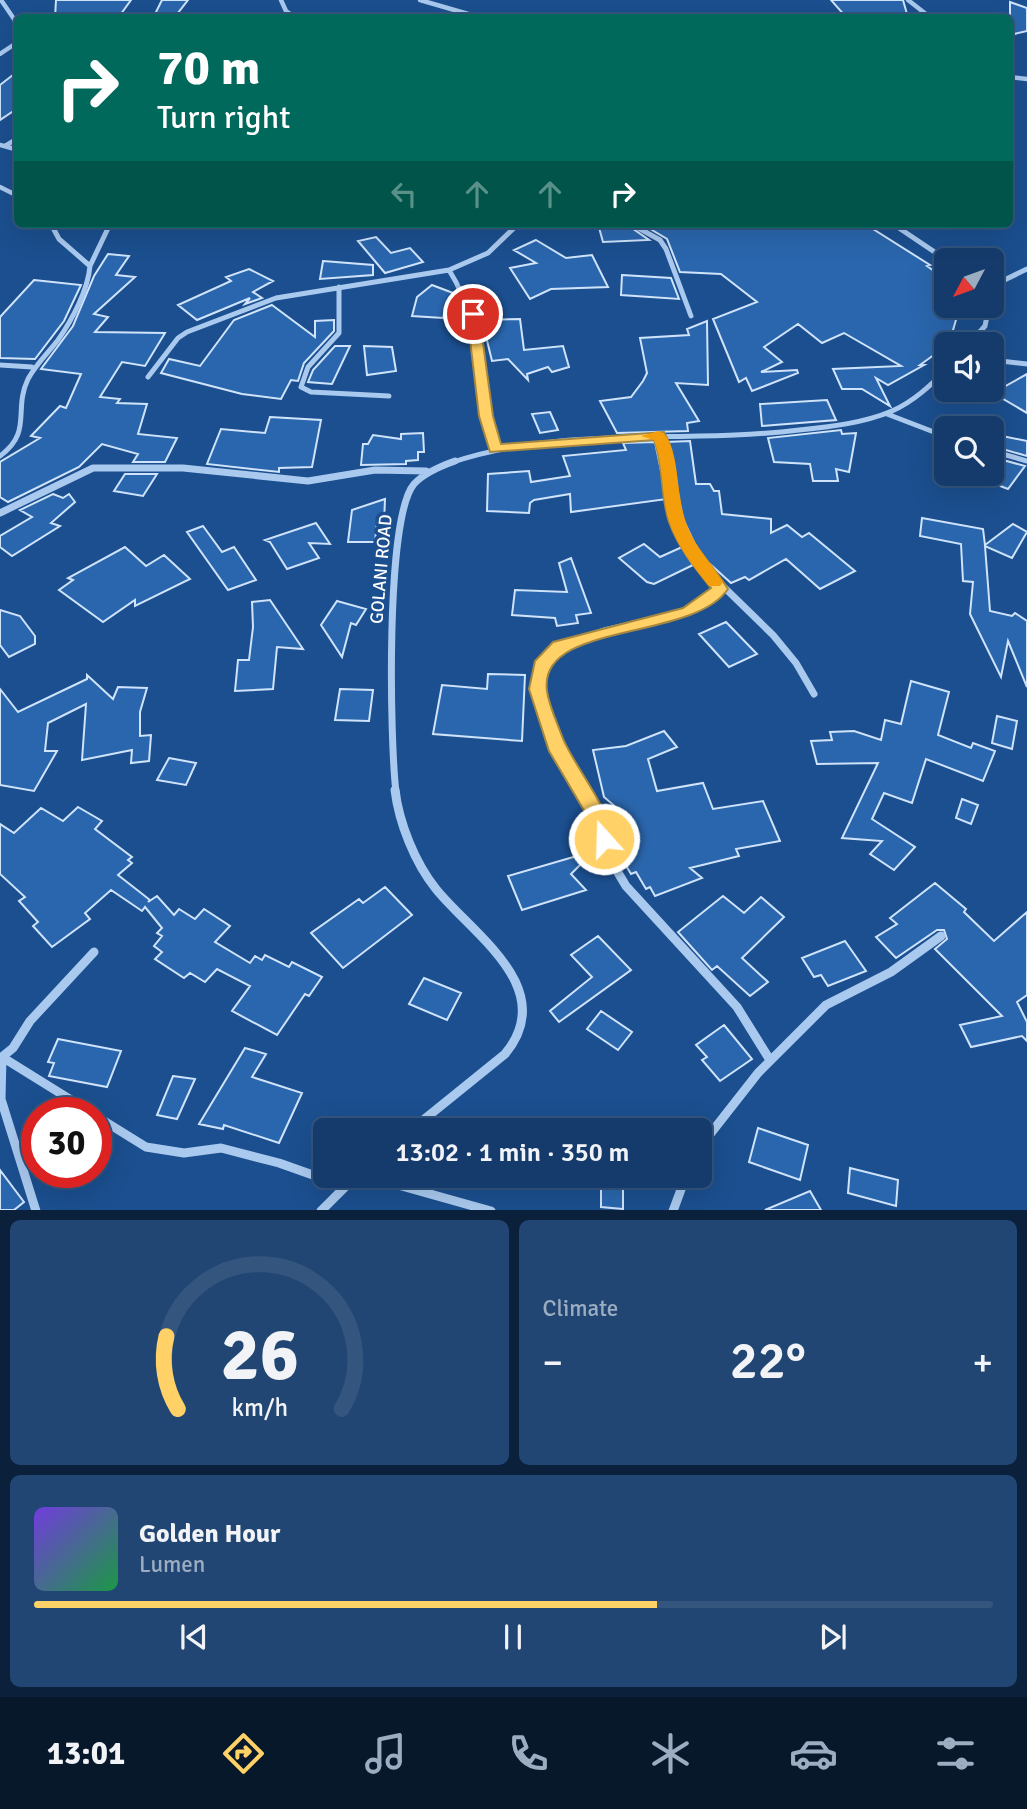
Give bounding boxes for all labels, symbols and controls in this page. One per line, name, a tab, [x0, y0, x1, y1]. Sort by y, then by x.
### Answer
text: 70 m	[157, 38, 260, 98]
icon: right	[42, 42, 133, 133]
text: Turn right	[157, 98, 290, 137]
icon: left	[385, 175, 423, 213]
icon: ahead	[458, 175, 496, 213]
icon: ahead	[531, 175, 569, 213]
icon: right	[604, 175, 642, 213]
north arrow	[934, 248, 1004, 318]
map controls	[934, 248, 1004, 486]
pin	[443, 284, 503, 344]
icon: arrive	[454, 295, 492, 333]
button: sound	[934, 332, 1004, 402]
button: search	[934, 416, 1004, 486]
street label: GOLANI ROAD	[365, 513, 397, 625]
position arrow	[567, 802, 641, 876]
speed limit sign: 30	[21, 1097, 112, 1188]
text: 13:02 · 1 min · 350 m	[396, 1137, 629, 1169]
text: Climate	[543, 1294, 618, 1323]
text: 26	[220, 1311, 299, 1400]
text: 22°	[730, 1329, 806, 1393]
text: −	[543, 1339, 563, 1386]
text: +	[972, 1339, 993, 1386]
text: km/h	[231, 1391, 288, 1422]
text: Golden Hour	[139, 1518, 280, 1550]
text: Lumen	[139, 1550, 205, 1579]
icon: previous	[175, 1618, 213, 1656]
icon: pause	[494, 1618, 532, 1656]
icon: next	[814, 1618, 852, 1656]
icon: directions	[219, 1729, 268, 1778]
icon: music	[361, 1729, 410, 1778]
icon: phone	[504, 1729, 553, 1778]
icon: climate	[646, 1729, 695, 1778]
icon: car	[789, 1729, 838, 1778]
icon: filters	[931, 1729, 980, 1778]
text: 13:01	[47, 1734, 125, 1773]

